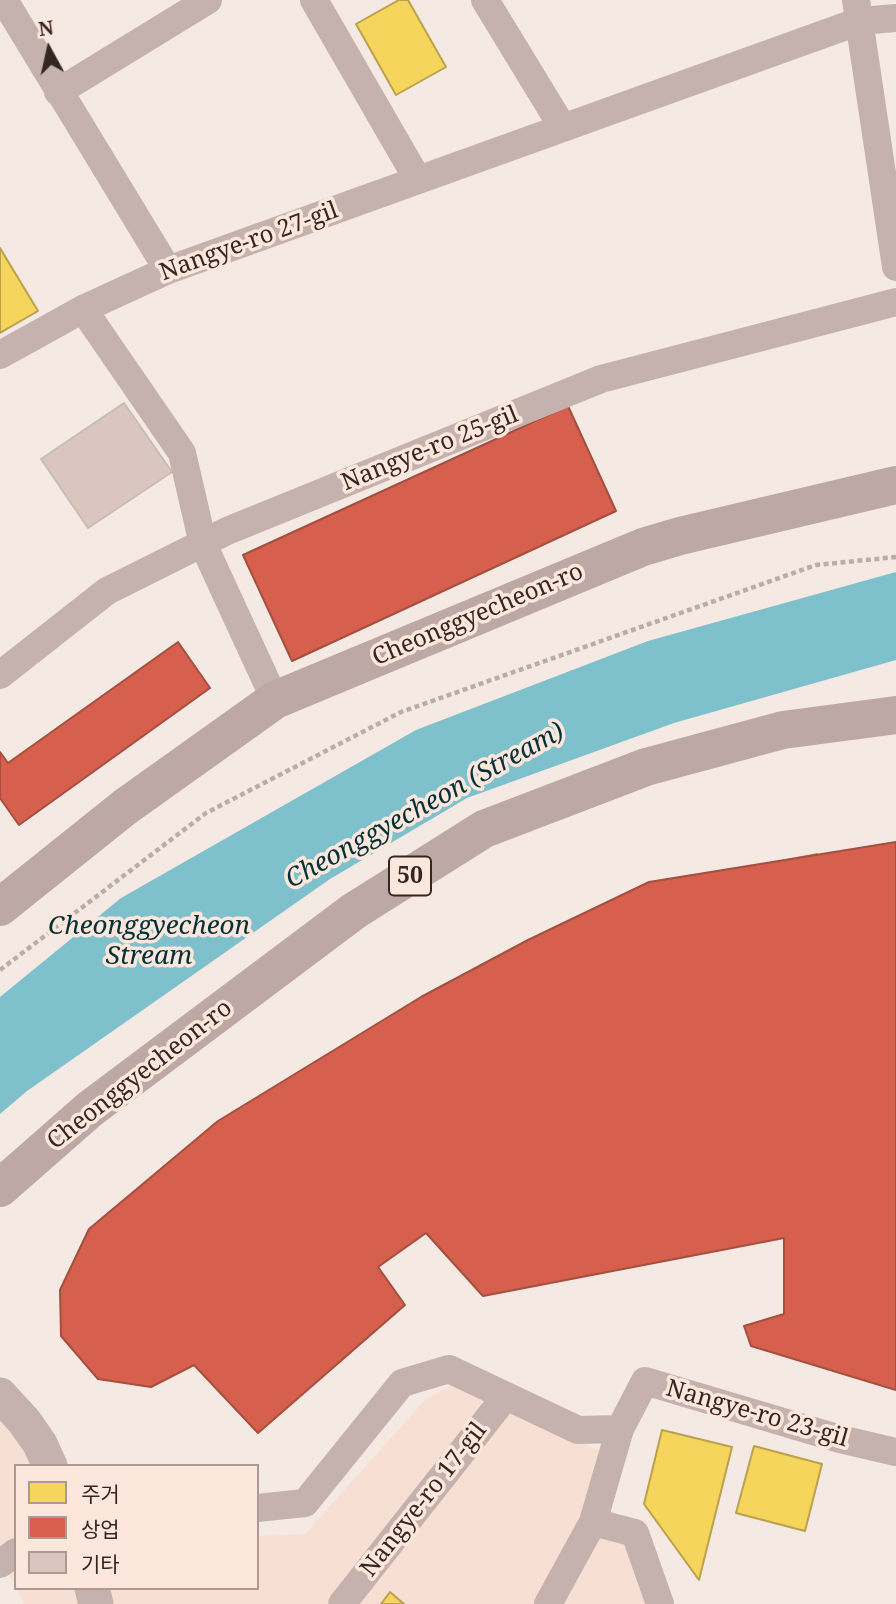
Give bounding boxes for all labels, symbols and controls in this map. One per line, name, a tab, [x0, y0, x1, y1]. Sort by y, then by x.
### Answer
north arrow	[14, 14, 84, 84]
text: N	[37, 14, 55, 42]
street label: Nangye-ro 27-gil	[156, 196, 342, 288]
street label: Nangye-ro 25-gil	[338, 400, 522, 498]
street label: Cheonggyecheon-ro	[368, 558, 588, 672]
water label: Cheonggyecheon (Stream)	[280, 716, 570, 896]
road number: 50	[389, 856, 431, 896]
water label: Cheonggyecheon Stream	[48, 911, 250, 972]
street label: Cheonggyecheon-ro	[42, 994, 238, 1156]
street label: Nangye-ro 23-gil	[663, 1374, 851, 1454]
street label: Nangye-ro 17-gil	[355, 1417, 493, 1583]
legend	[14, 1464, 259, 1590]
text: 주거	[81, 1480, 120, 1508]
text: 상업	[81, 1515, 120, 1543]
text: 기타	[81, 1550, 120, 1578]

